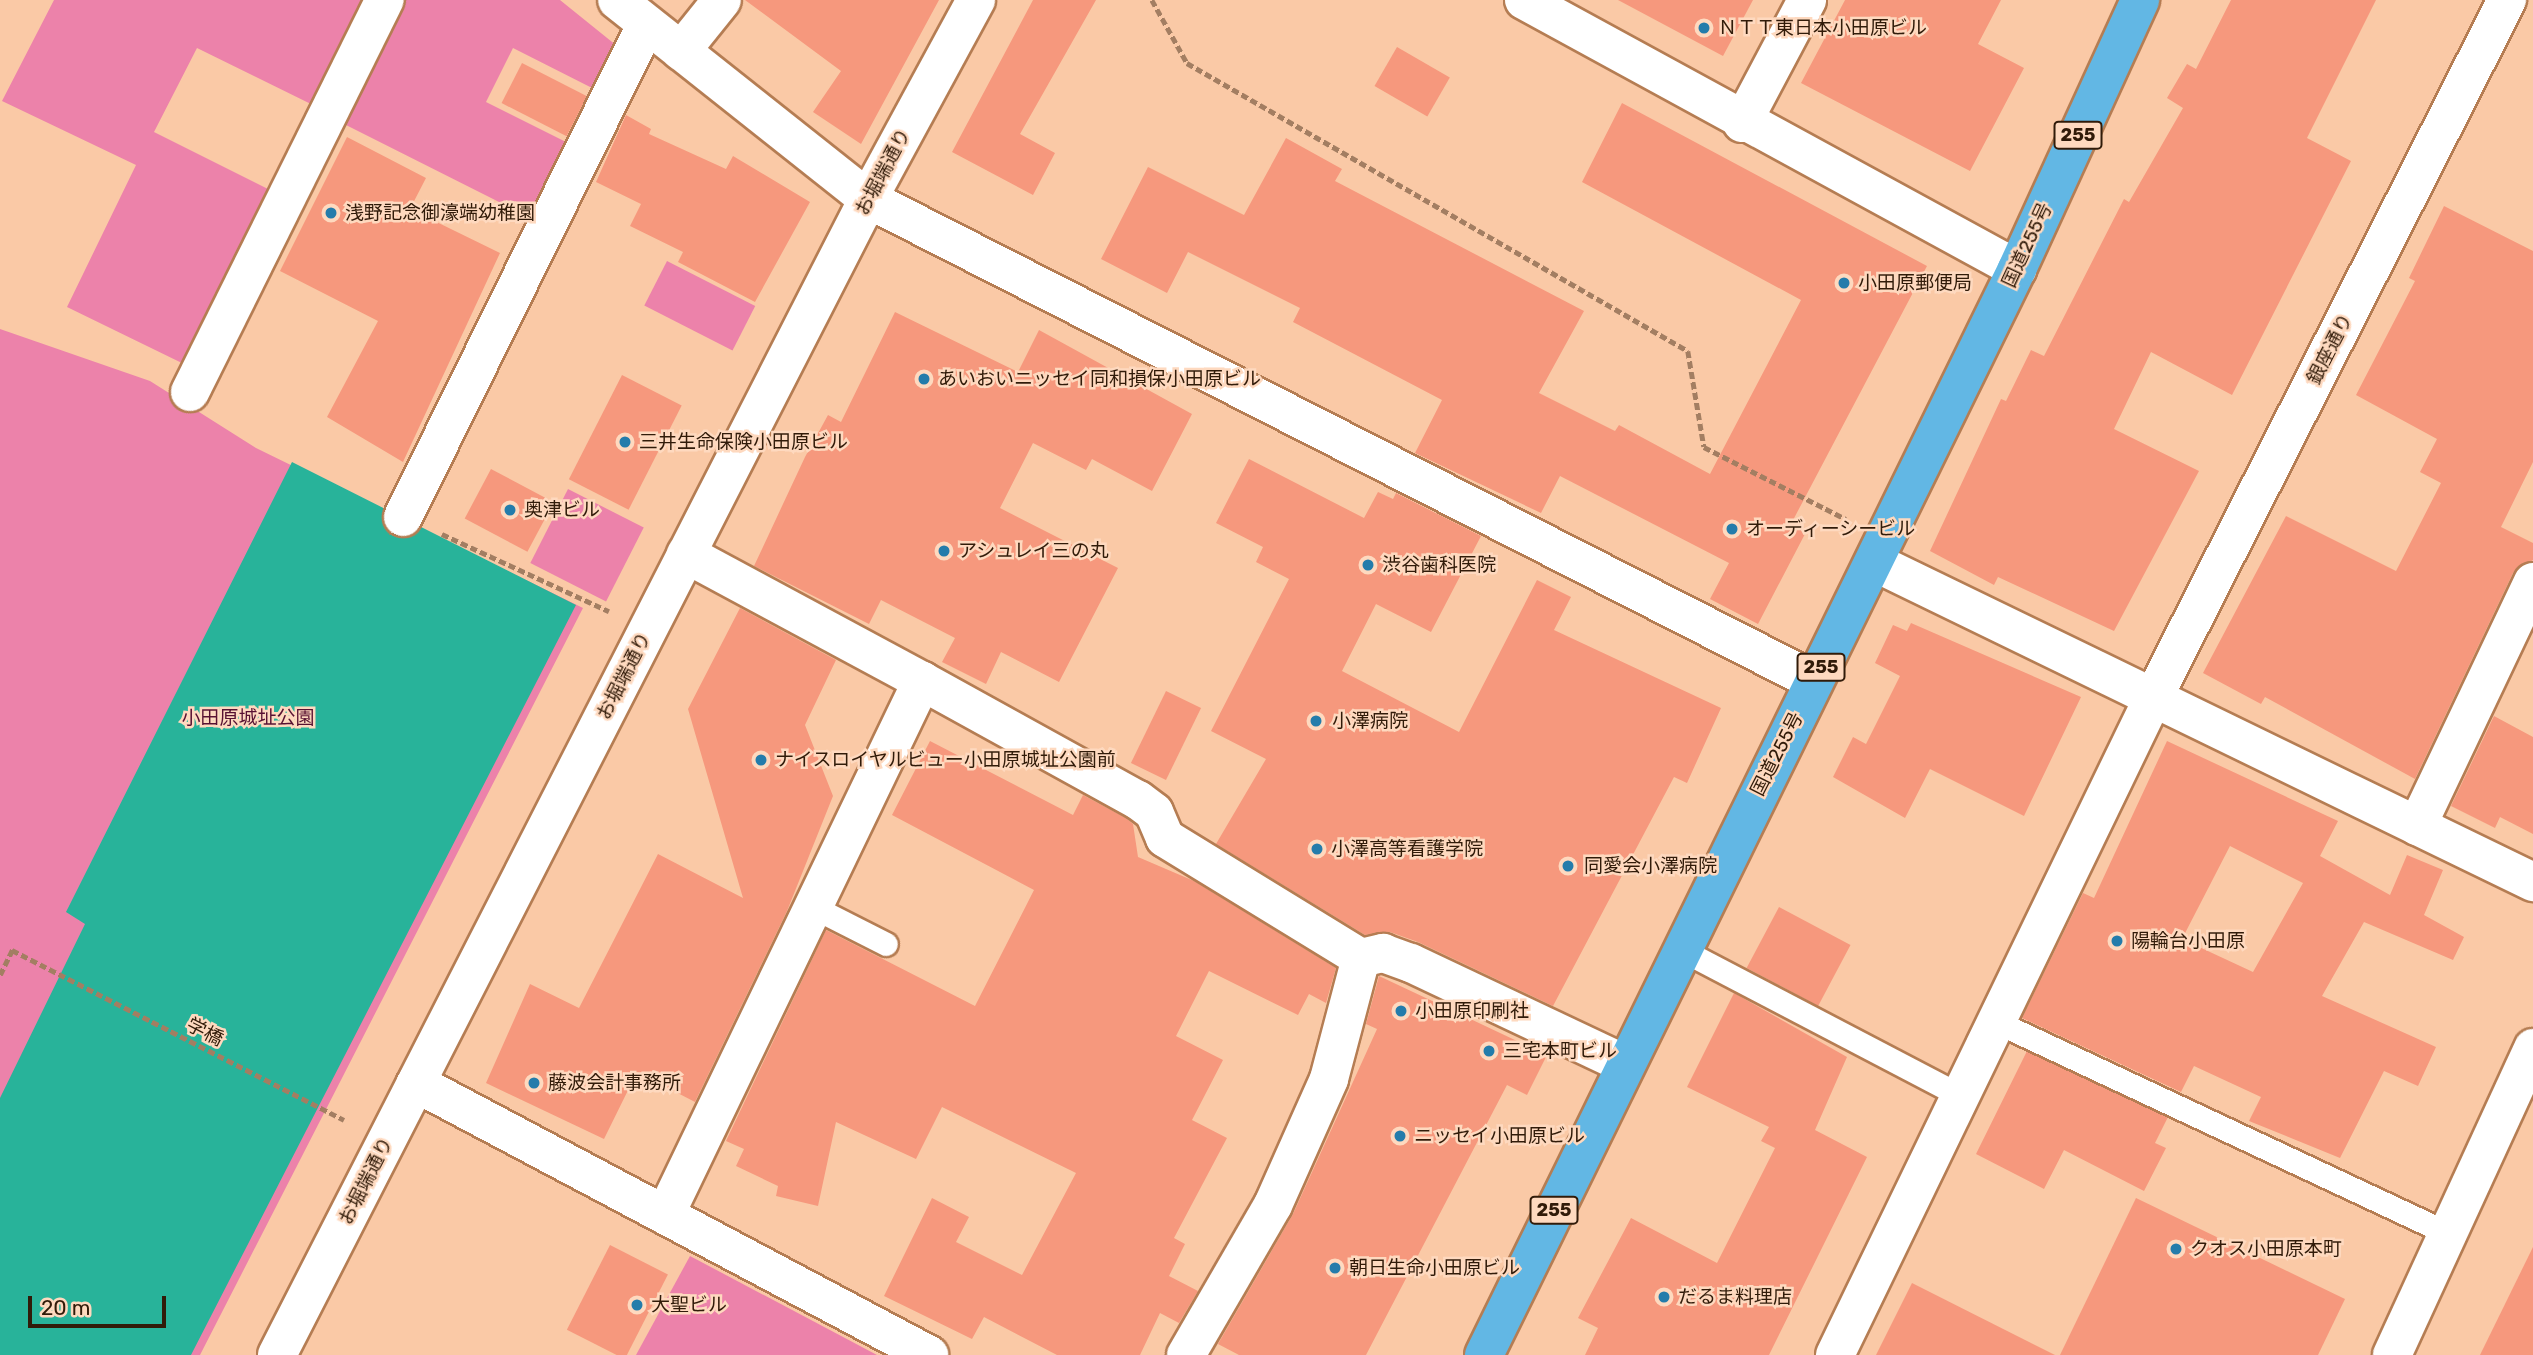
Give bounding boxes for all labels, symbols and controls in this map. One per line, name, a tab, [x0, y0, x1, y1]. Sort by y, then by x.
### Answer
place label: ＮＴＴ東日本小田原ビル	[1718, 17, 1927, 39]
marker: ＮＴＴ東日本小田原ビル	[1696, 20, 1712, 36]
road number: 255	[2054, 120, 2102, 150]
street label: お堀端通り	[851, 125, 915, 219]
street label: 国道255号	[1997, 199, 2057, 291]
place label: 浅野記念御濠端幼稚園	[345, 202, 535, 224]
marker: 浅野記念御濠端幼稚園	[323, 205, 339, 221]
place label: 小田原郵便局	[1858, 272, 1972, 294]
marker: 小田原郵便局	[1836, 275, 1852, 291]
street label: 銀座通り	[2303, 310, 2357, 388]
place label: あいおいニッセイ同和損保小田原ビル	[938, 368, 1261, 390]
marker: あいおいニッセイ同和損保小田原ビル	[916, 371, 932, 387]
place label: 三井生命保険小田原ビル	[639, 431, 848, 453]
marker: 三井生命保険小田原ビル	[617, 434, 633, 450]
place label: 奥津ビル	[524, 499, 600, 521]
marker: 奥津ビル	[502, 502, 518, 518]
place label: オーディーシービル	[1746, 518, 1917, 540]
marker: オーディーシービル	[1724, 521, 1740, 537]
place label: アシュレイ三の丸	[958, 540, 1110, 562]
marker: アシュレイ三の丸	[936, 543, 952, 559]
place label: 渋谷歯科医院	[1382, 554, 1496, 576]
marker: 渋谷歯科医院	[1360, 557, 1376, 573]
street label: お堀端通り	[592, 629, 656, 723]
road number: 255	[1797, 652, 1846, 682]
park label: 小田原城址公園	[182, 707, 314, 729]
street label: 国道255号	[1746, 708, 1808, 800]
place label: 小澤病院	[1332, 710, 1408, 732]
marker: 小澤病院	[1306, 711, 1326, 731]
place label: ナイスロイヤルビュー小田原城址公園前	[775, 749, 1117, 771]
marker: ナイスロイヤルビュー小田原城址公園前	[753, 752, 769, 768]
place label: 小澤高等看護学院	[1331, 838, 1483, 860]
marker: 小澤高等看護学院	[1309, 841, 1325, 857]
place label: 同愛会小澤病院	[1584, 855, 1717, 877]
marker: 同愛会小澤病院	[1558, 856, 1578, 876]
place label: 陽輪台小田原	[2131, 930, 2245, 952]
marker: 陽輪台小田原	[2109, 933, 2125, 949]
place label: 小田原印刷社	[1415, 1000, 1529, 1022]
marker: 小田原印刷社	[1393, 1003, 1409, 1019]
street label: 学橋	[183, 1013, 227, 1051]
place label: 三宅本町ビル	[1503, 1040, 1617, 1062]
marker: 三宅本町ビル	[1481, 1043, 1497, 1059]
place label: 藤波会計事務所	[548, 1072, 681, 1094]
marker: 藤波会計事務所	[526, 1075, 542, 1091]
place label: ニッセイ小田原ビル	[1414, 1125, 1585, 1147]
marker: ニッセイ小田原ビル	[1392, 1128, 1408, 1144]
street label: お堀端通り	[334, 1134, 398, 1228]
road number: 255	[1530, 1196, 1578, 1224]
place label: クオス小田原本町	[2190, 1238, 2342, 1260]
marker: クオス小田原本町	[2168, 1241, 2184, 1257]
place label: 朝日生命小田原ビル	[1349, 1257, 1520, 1279]
marker: 朝日生命小田原ビル	[1327, 1260, 1343, 1276]
scale bar	[32, 1282, 170, 1326]
place label: だるま料理店	[1678, 1286, 1792, 1308]
marker: だるま料理店	[1656, 1289, 1672, 1305]
place label: 大聖ビル	[651, 1294, 727, 1316]
text: 20 m	[41, 1295, 90, 1320]
marker: 大聖ビル	[629, 1297, 645, 1313]

